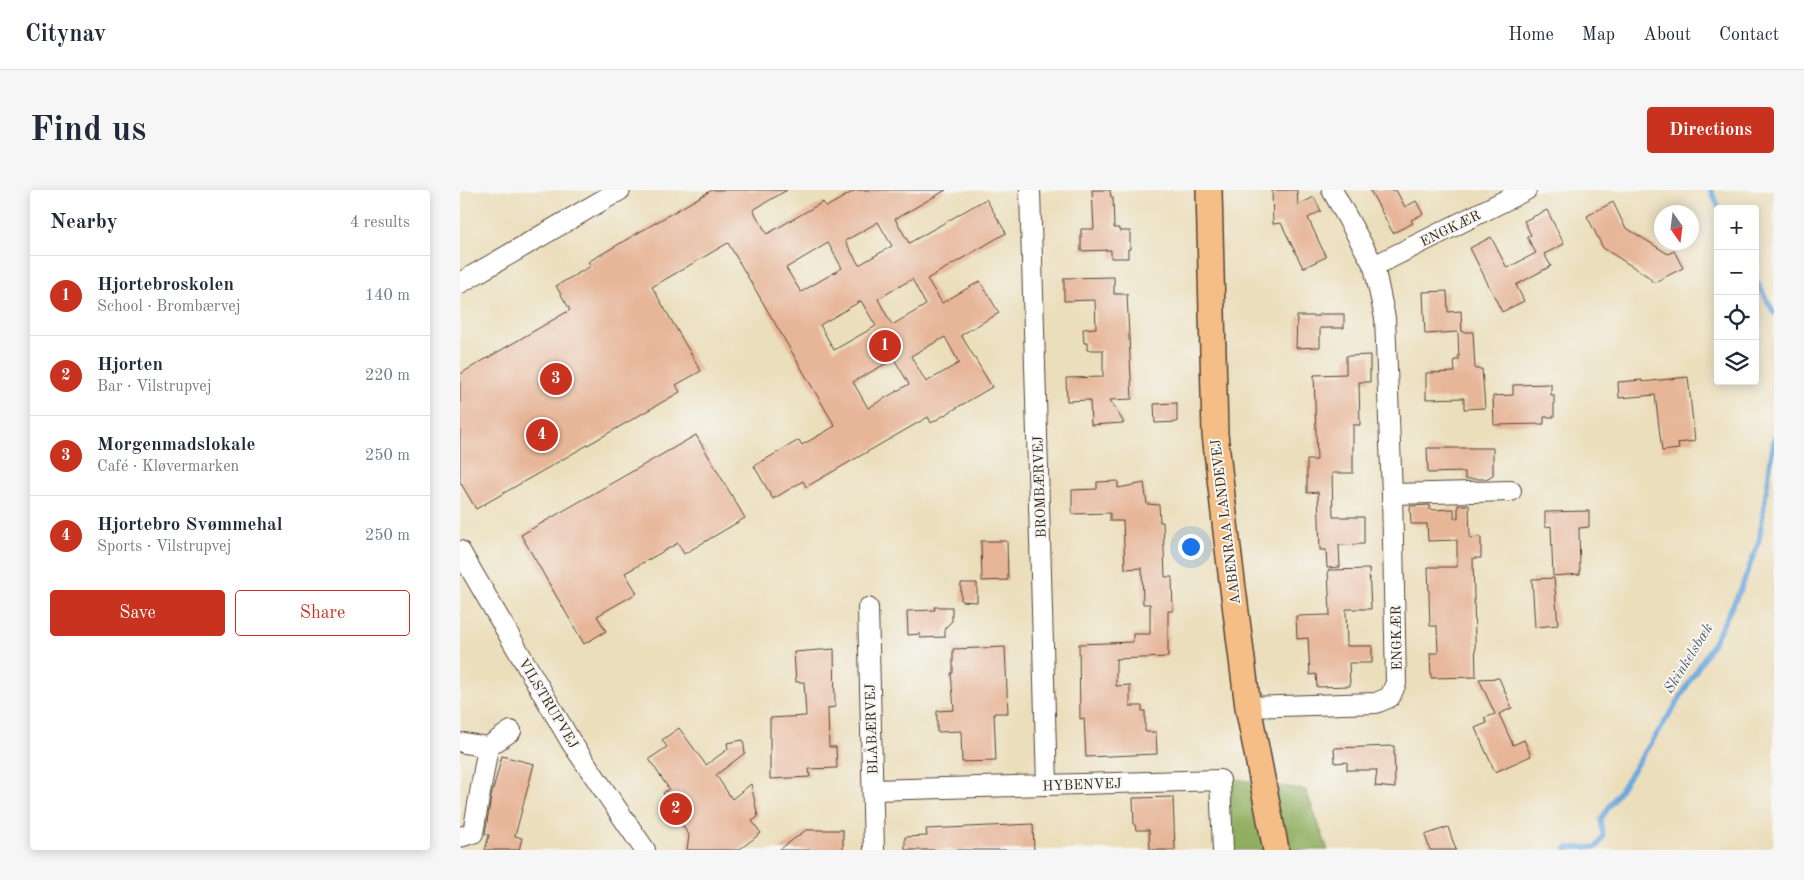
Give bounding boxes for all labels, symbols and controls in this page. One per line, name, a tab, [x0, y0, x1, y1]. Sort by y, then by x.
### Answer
text: Citynav	[25, 23, 106, 47]
text: Home	[1508, 26, 1554, 44]
text: Map	[1582, 26, 1615, 44]
text: About	[1643, 26, 1691, 44]
text: Contact	[1719, 26, 1779, 44]
button: Directions	[1647, 107, 1774, 153]
text: Find us	[30, 113, 146, 148]
north arrow	[1654, 205, 1699, 250]
map controls	[1714, 205, 1759, 385]
button: +	[1714, 205, 1759, 250]
street label: ENGKÆR	[1418, 208, 1483, 249]
text: Nearby	[50, 212, 118, 233]
text: 4 results	[350, 215, 410, 231]
button: −	[1714, 250, 1759, 295]
text: Hjortebroskolen	[97, 276, 234, 295]
text: 1	[61, 288, 71, 304]
text: 140 m	[365, 288, 410, 304]
button: locate	[1714, 295, 1759, 340]
text: School · Brombærvej	[97, 299, 241, 315]
pin: 1	[869, 327, 901, 365]
button: layers	[1714, 340, 1759, 385]
text: Hjorten	[97, 356, 163, 375]
pin: 3	[540, 360, 572, 398]
text: 2	[61, 368, 71, 384]
text: 220 m	[365, 368, 410, 384]
text: Bar · Vilstrupvej	[97, 379, 212, 395]
pin: 4	[526, 416, 558, 454]
street label: BROMBÆRVEJ	[1031, 435, 1049, 538]
text: Morgenmadslokale	[97, 436, 256, 455]
street label: AABENRAA LANDEVEJ	[1209, 438, 1243, 605]
text: 3	[61, 448, 71, 464]
text: 250 m	[365, 448, 410, 464]
text: Café · Kløvermarken	[97, 459, 239, 475]
text: Hjortebro Svømmehal	[97, 516, 283, 535]
text: 4	[61, 528, 71, 544]
text: 250 m	[365, 528, 410, 544]
your location	[1178, 534, 1204, 560]
text: Sports · Vilstrupvej	[97, 539, 231, 555]
button: Save	[50, 590, 225, 636]
button: Share	[235, 590, 410, 636]
street label: ENGKÆR	[1389, 605, 1405, 671]
water label: Skinkelsbæk	[1662, 621, 1717, 696]
street label: VILSTRUPVEJ	[516, 656, 581, 751]
street label: BLÅBÆRVEJ	[859, 683, 881, 775]
street label: HYBENVEJ	[1042, 777, 1122, 793]
pin: 2	[660, 790, 692, 828]

